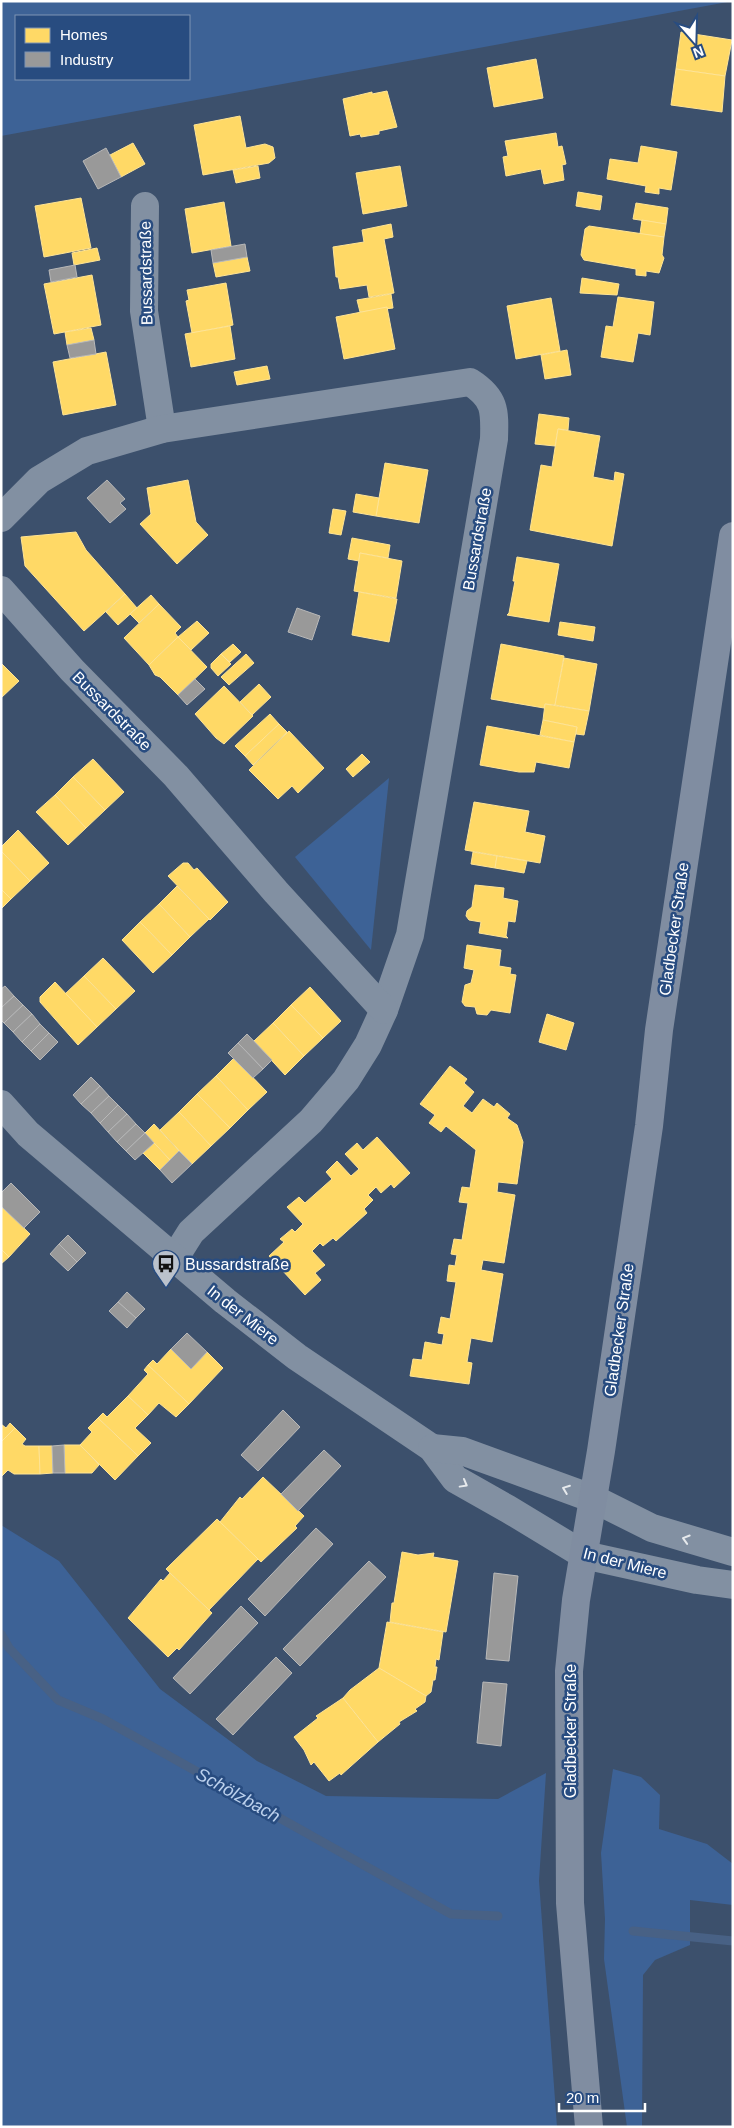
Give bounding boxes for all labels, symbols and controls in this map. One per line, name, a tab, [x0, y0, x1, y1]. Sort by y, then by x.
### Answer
legend	[15, 15, 190, 80]
north arrow	[669, 15, 719, 65]
text: Homes	[60, 26, 108, 43]
text: N	[691, 43, 706, 61]
text: Industry	[60, 51, 114, 68]
street label: Bussardstraße	[137, 221, 155, 325]
street label: Bussardstraße	[460, 486, 494, 592]
street label: Bussardstraße	[69, 668, 155, 754]
street label: Gladbecker Straße	[656, 861, 692, 997]
bus stop icon: Bussardstraße	[151, 1249, 181, 1288]
place label: Bussardstraße	[185, 1256, 289, 1273]
street label: Gladbecker Straße	[601, 1262, 637, 1398]
street label: In der Miere	[204, 1282, 282, 1348]
one-way arrow	[458, 1478, 467, 1488]
one-way arrow	[563, 1484, 571, 1494]
one-way arrow	[682, 1534, 690, 1544]
street label: In der Miere	[582, 1544, 669, 1582]
street label: Gladbecker Straße	[562, 1664, 579, 1798]
water label: Schölzbach	[192, 1764, 284, 1826]
scale bar	[559, 2080, 645, 2112]
text: 20 m	[566, 2089, 599, 2106]

